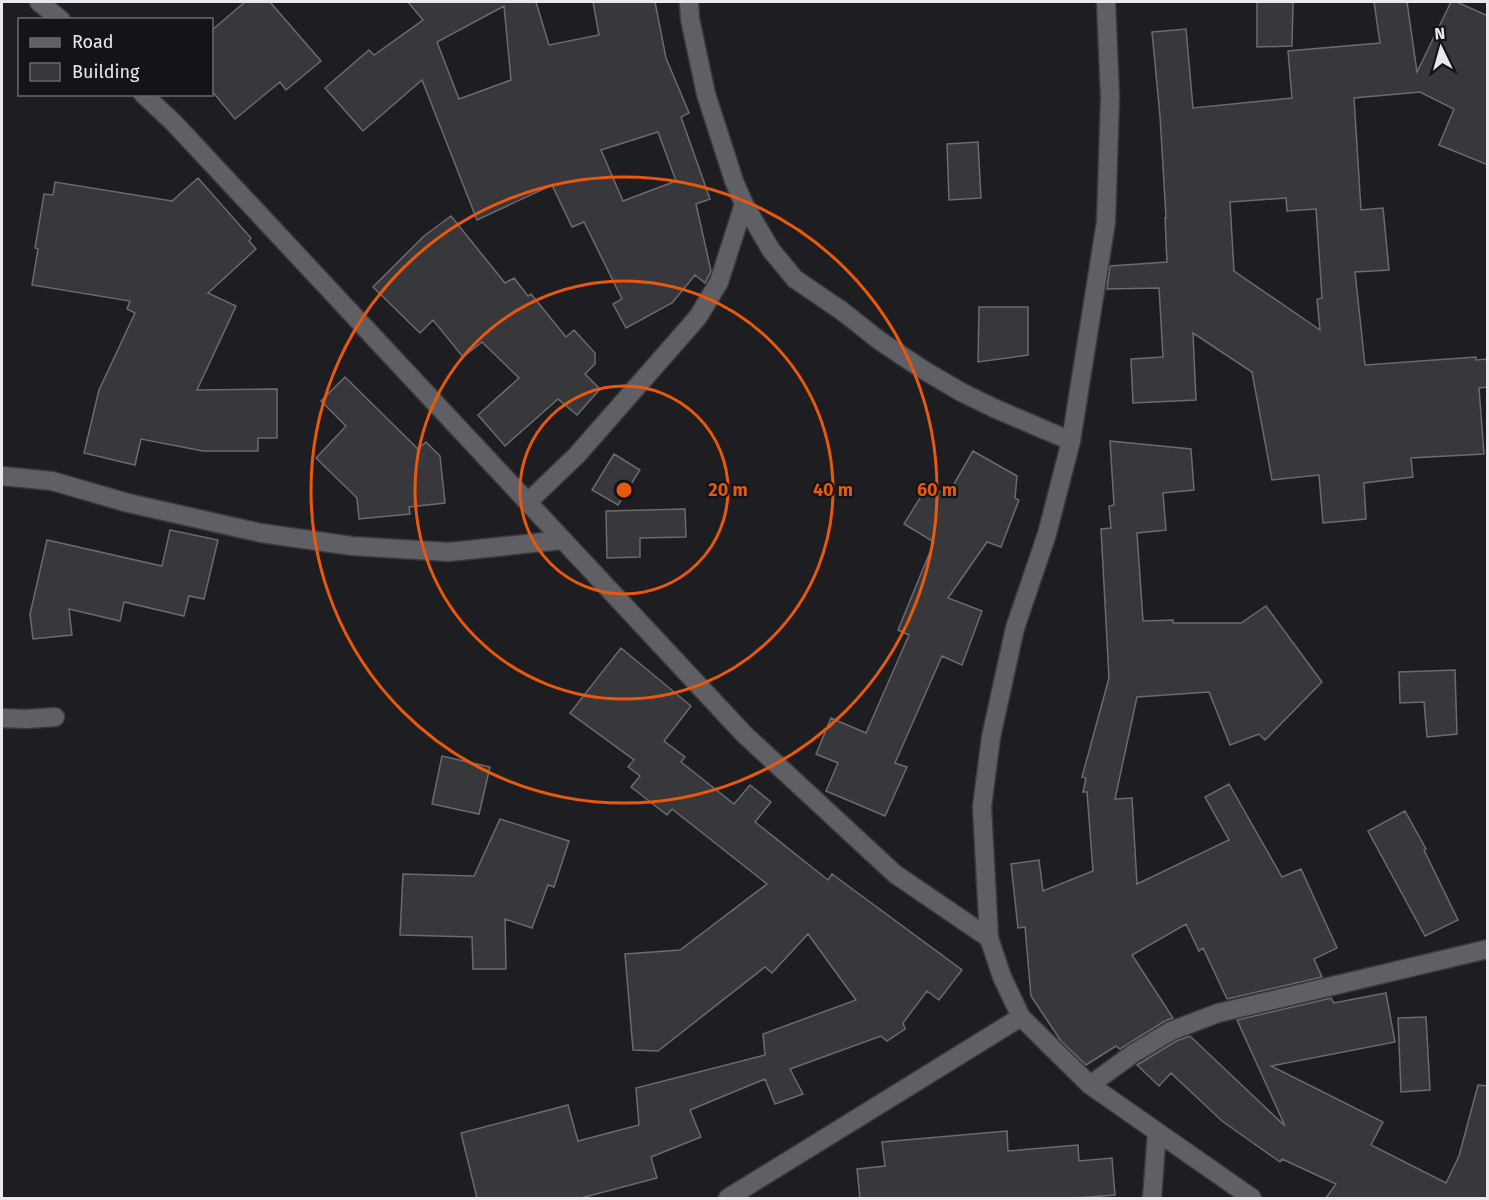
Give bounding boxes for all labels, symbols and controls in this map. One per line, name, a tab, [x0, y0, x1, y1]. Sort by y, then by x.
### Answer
legend	[18, 18, 213, 96]
north arrow	[1411, 18, 1471, 78]
text: N	[1434, 24, 1446, 43]
text: Road	[72, 31, 114, 53]
text: Building	[72, 61, 140, 83]
text: 20 m	[708, 479, 748, 501]
text: 40 m	[813, 479, 853, 501]
text: 60 m	[917, 479, 957, 501]
centre of rings	[614, 480, 634, 500]

